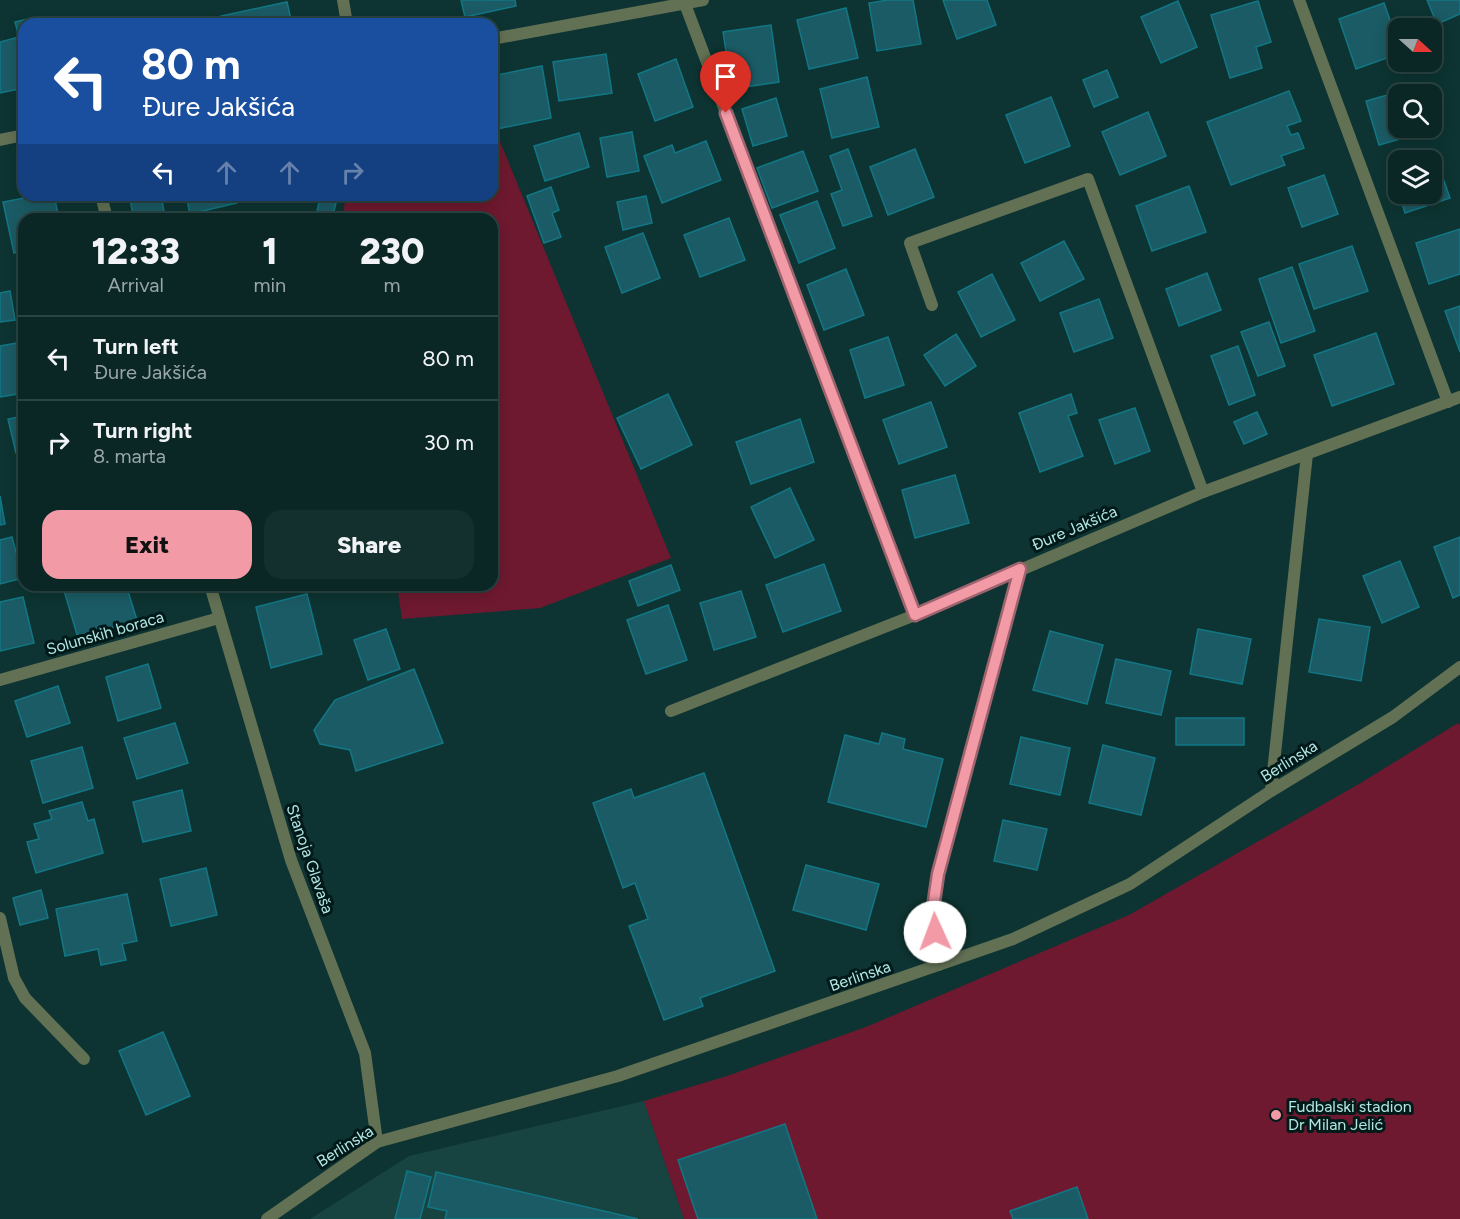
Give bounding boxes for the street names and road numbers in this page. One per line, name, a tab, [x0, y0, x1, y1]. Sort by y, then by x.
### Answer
street label: Đure Jakšića	[1028, 501, 1120, 555]
street label: Solunskih boraca	[44, 607, 166, 659]
street label: Berlinska	[1257, 736, 1321, 786]
street label: Stanoja Glavaša	[282, 802, 338, 916]
street label: Berlinska	[827, 957, 893, 995]
street label: Berlinska	[313, 1121, 377, 1171]

